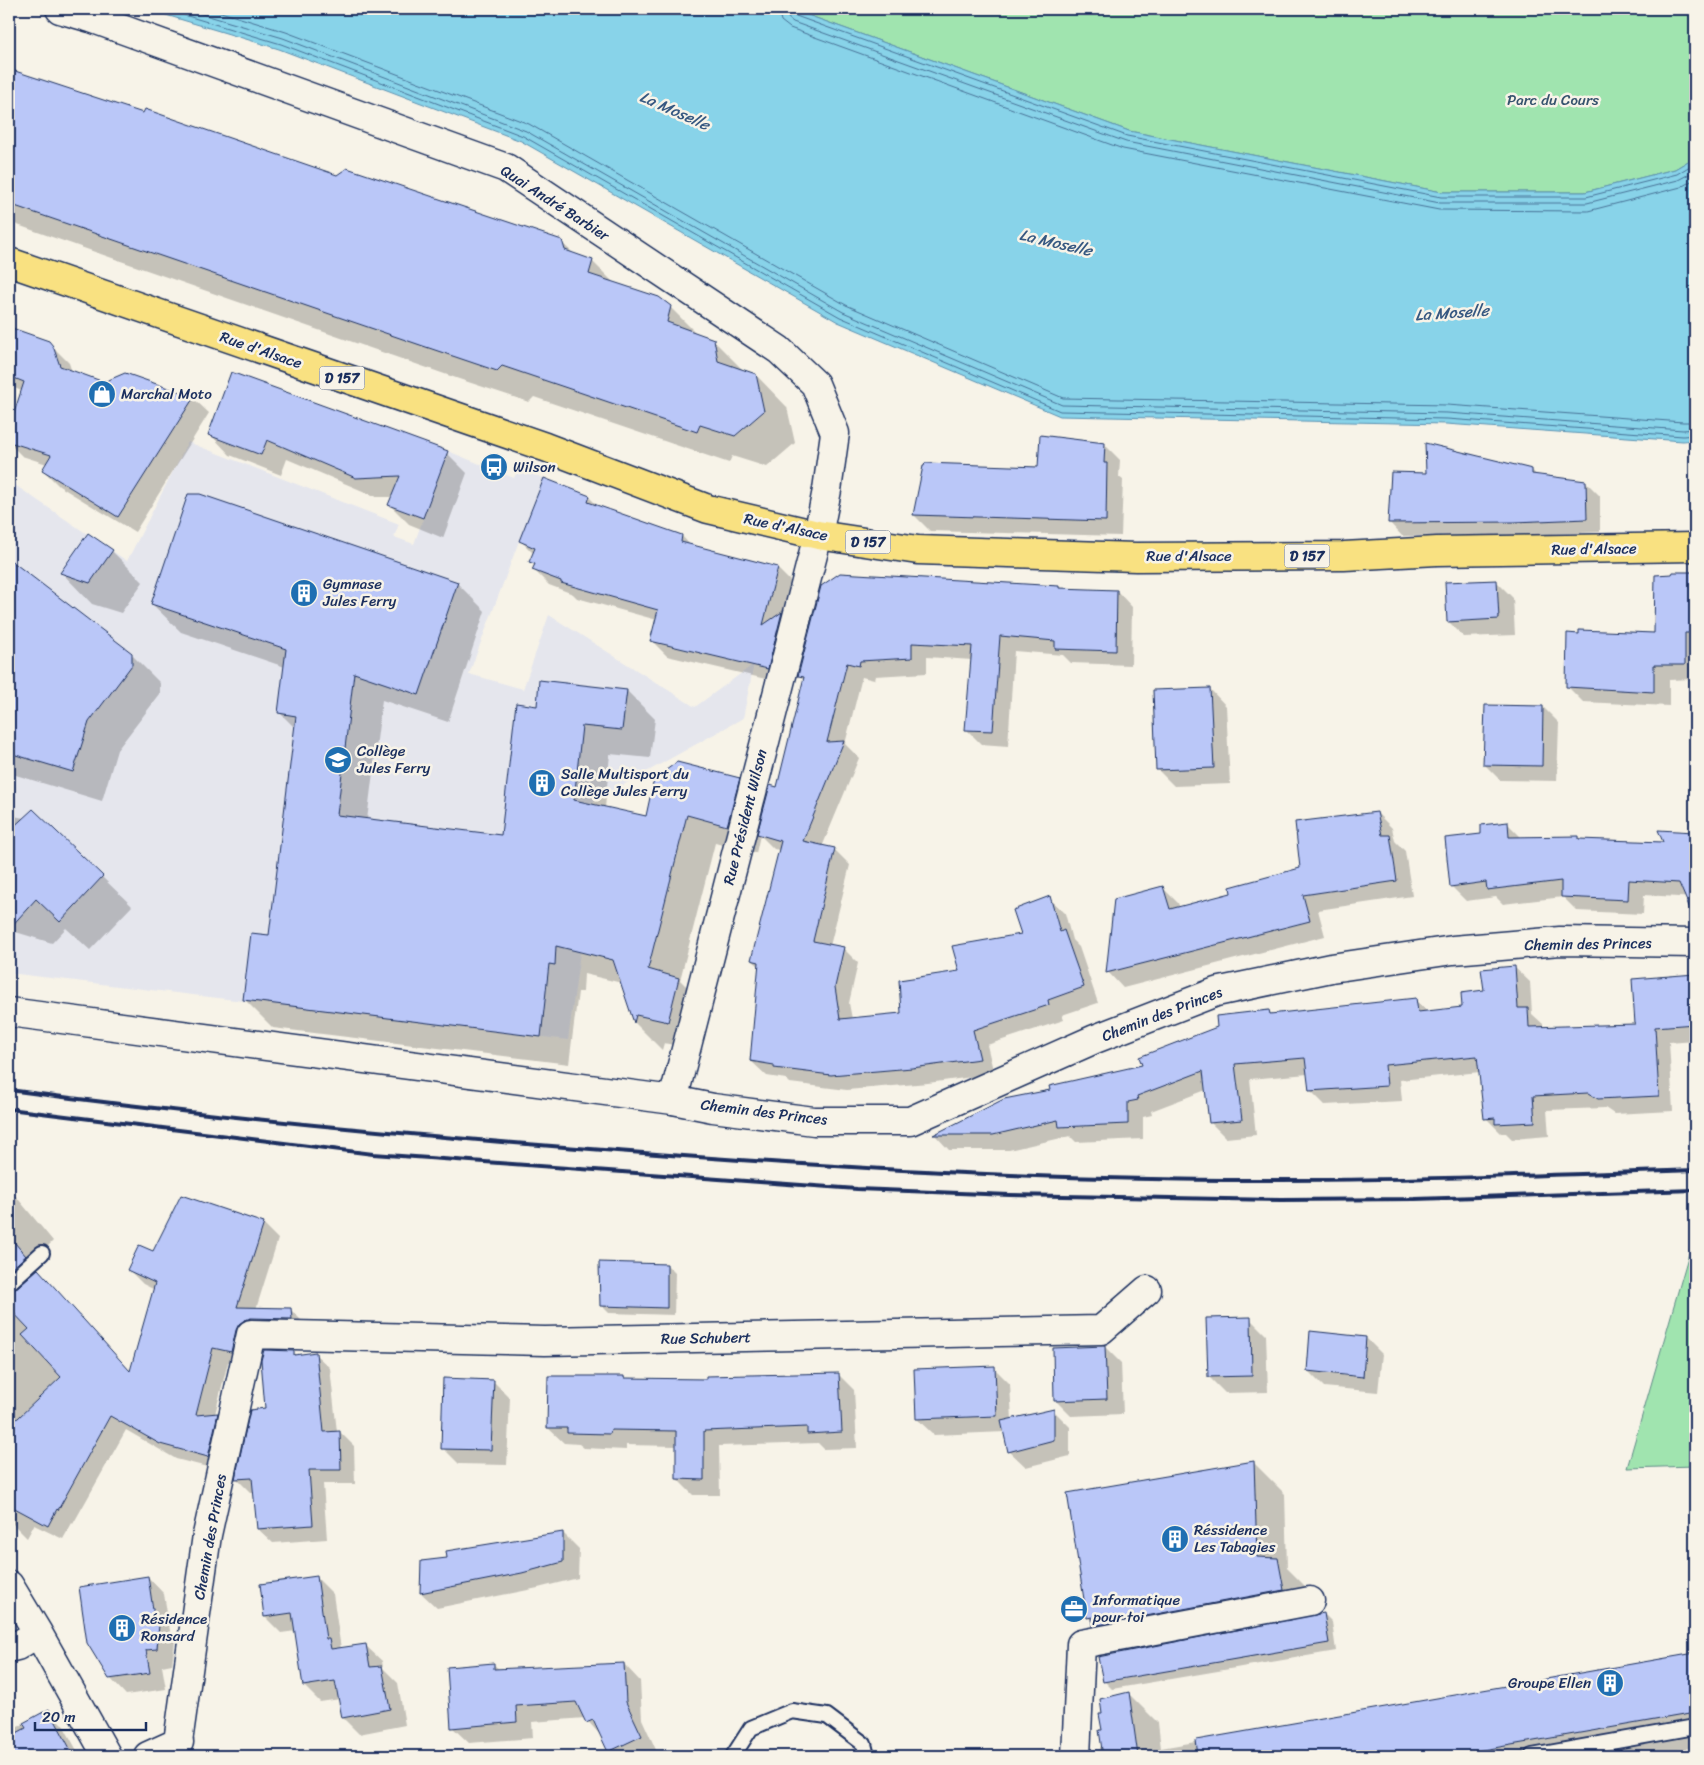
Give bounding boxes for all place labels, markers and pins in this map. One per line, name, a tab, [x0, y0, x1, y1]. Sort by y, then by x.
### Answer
shop icon: Marchal Moto	[87, 379, 117, 409]
place label: Marchal Moto	[121, 381, 212, 407]
bus stop icon: Wilson	[479, 452, 509, 482]
place label: Wilson	[513, 454, 556, 480]
place label: Gymnase Jules Ferry	[322, 571, 397, 614]
building icon: Gymnase Jules Ferry	[289, 578, 319, 608]
place label: Collège Jules Ferry	[356, 738, 431, 781]
school or university icon: Collège Jules Ferry	[323, 745, 353, 775]
place label: Salle Multisport du Collège Jules Ferry	[561, 761, 689, 804]
building icon: Salle Multisport du Collège Jules Ferry	[527, 768, 557, 798]
place label: Réssidence Les Tabagies	[1194, 1517, 1276, 1560]
building icon: Réssidence Les Tabagies	[1160, 1524, 1190, 1554]
place label: Informatique pour toi	[1092, 1587, 1180, 1630]
office icon: Informatique pour toi	[1059, 1594, 1089, 1624]
place label: Résidence Ronsard	[141, 1606, 207, 1649]
building icon: Résidence Ronsard	[107, 1613, 137, 1643]
building icon: Groupe Ellen	[1595, 1668, 1625, 1698]
place label: Groupe Ellen	[1508, 1670, 1591, 1696]

